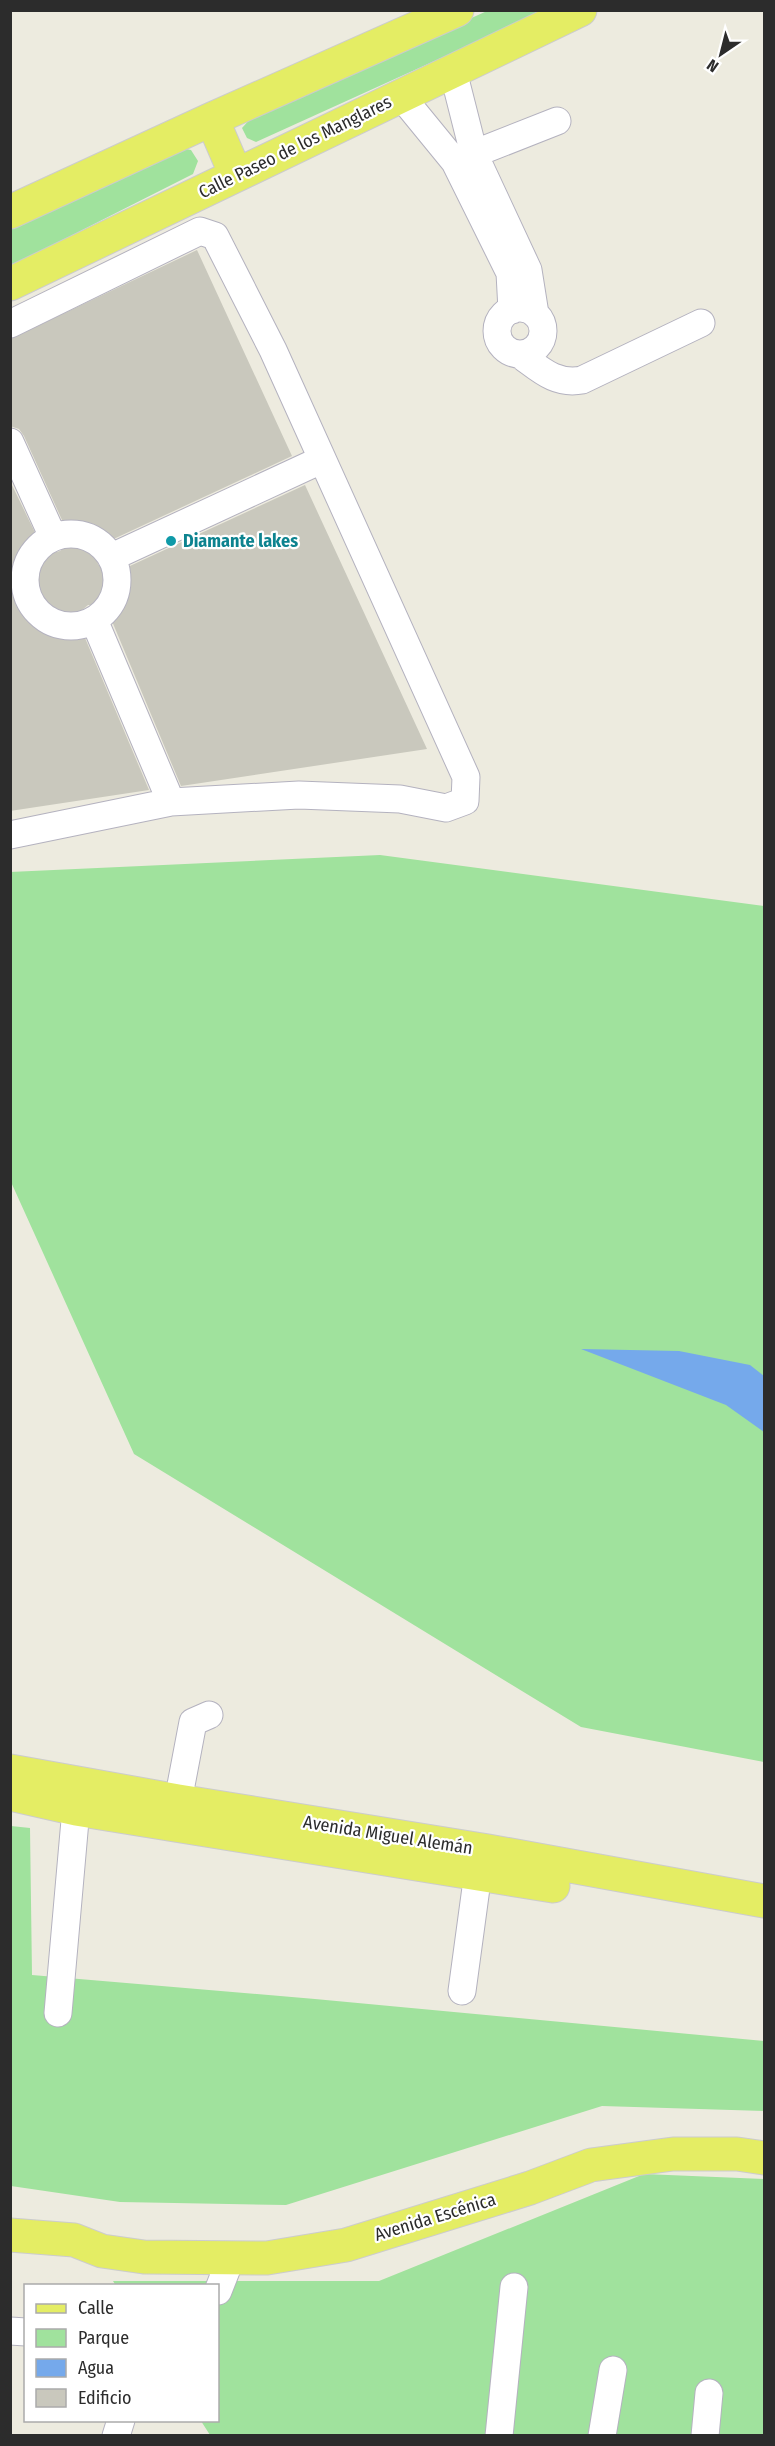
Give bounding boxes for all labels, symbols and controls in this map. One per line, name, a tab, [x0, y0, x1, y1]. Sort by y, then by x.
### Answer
north arrow	[691, 24, 751, 84]
text: N	[703, 55, 722, 76]
street label: Calle Paseo de los Manglares	[195, 91, 395, 203]
place label: Diamante lakes	[183, 530, 298, 552]
marker: Diamante lakes	[164, 534, 178, 548]
street label: Avenida Miguel Alemán	[302, 1811, 474, 1859]
street label: Avenida Escénica	[372, 2188, 498, 2246]
legend	[24, 2284, 219, 2422]
text: Calle	[78, 2297, 114, 2319]
text: Parque	[78, 2327, 129, 2349]
text: Agua	[78, 2357, 114, 2379]
text: Edificio	[78, 2387, 131, 2409]

